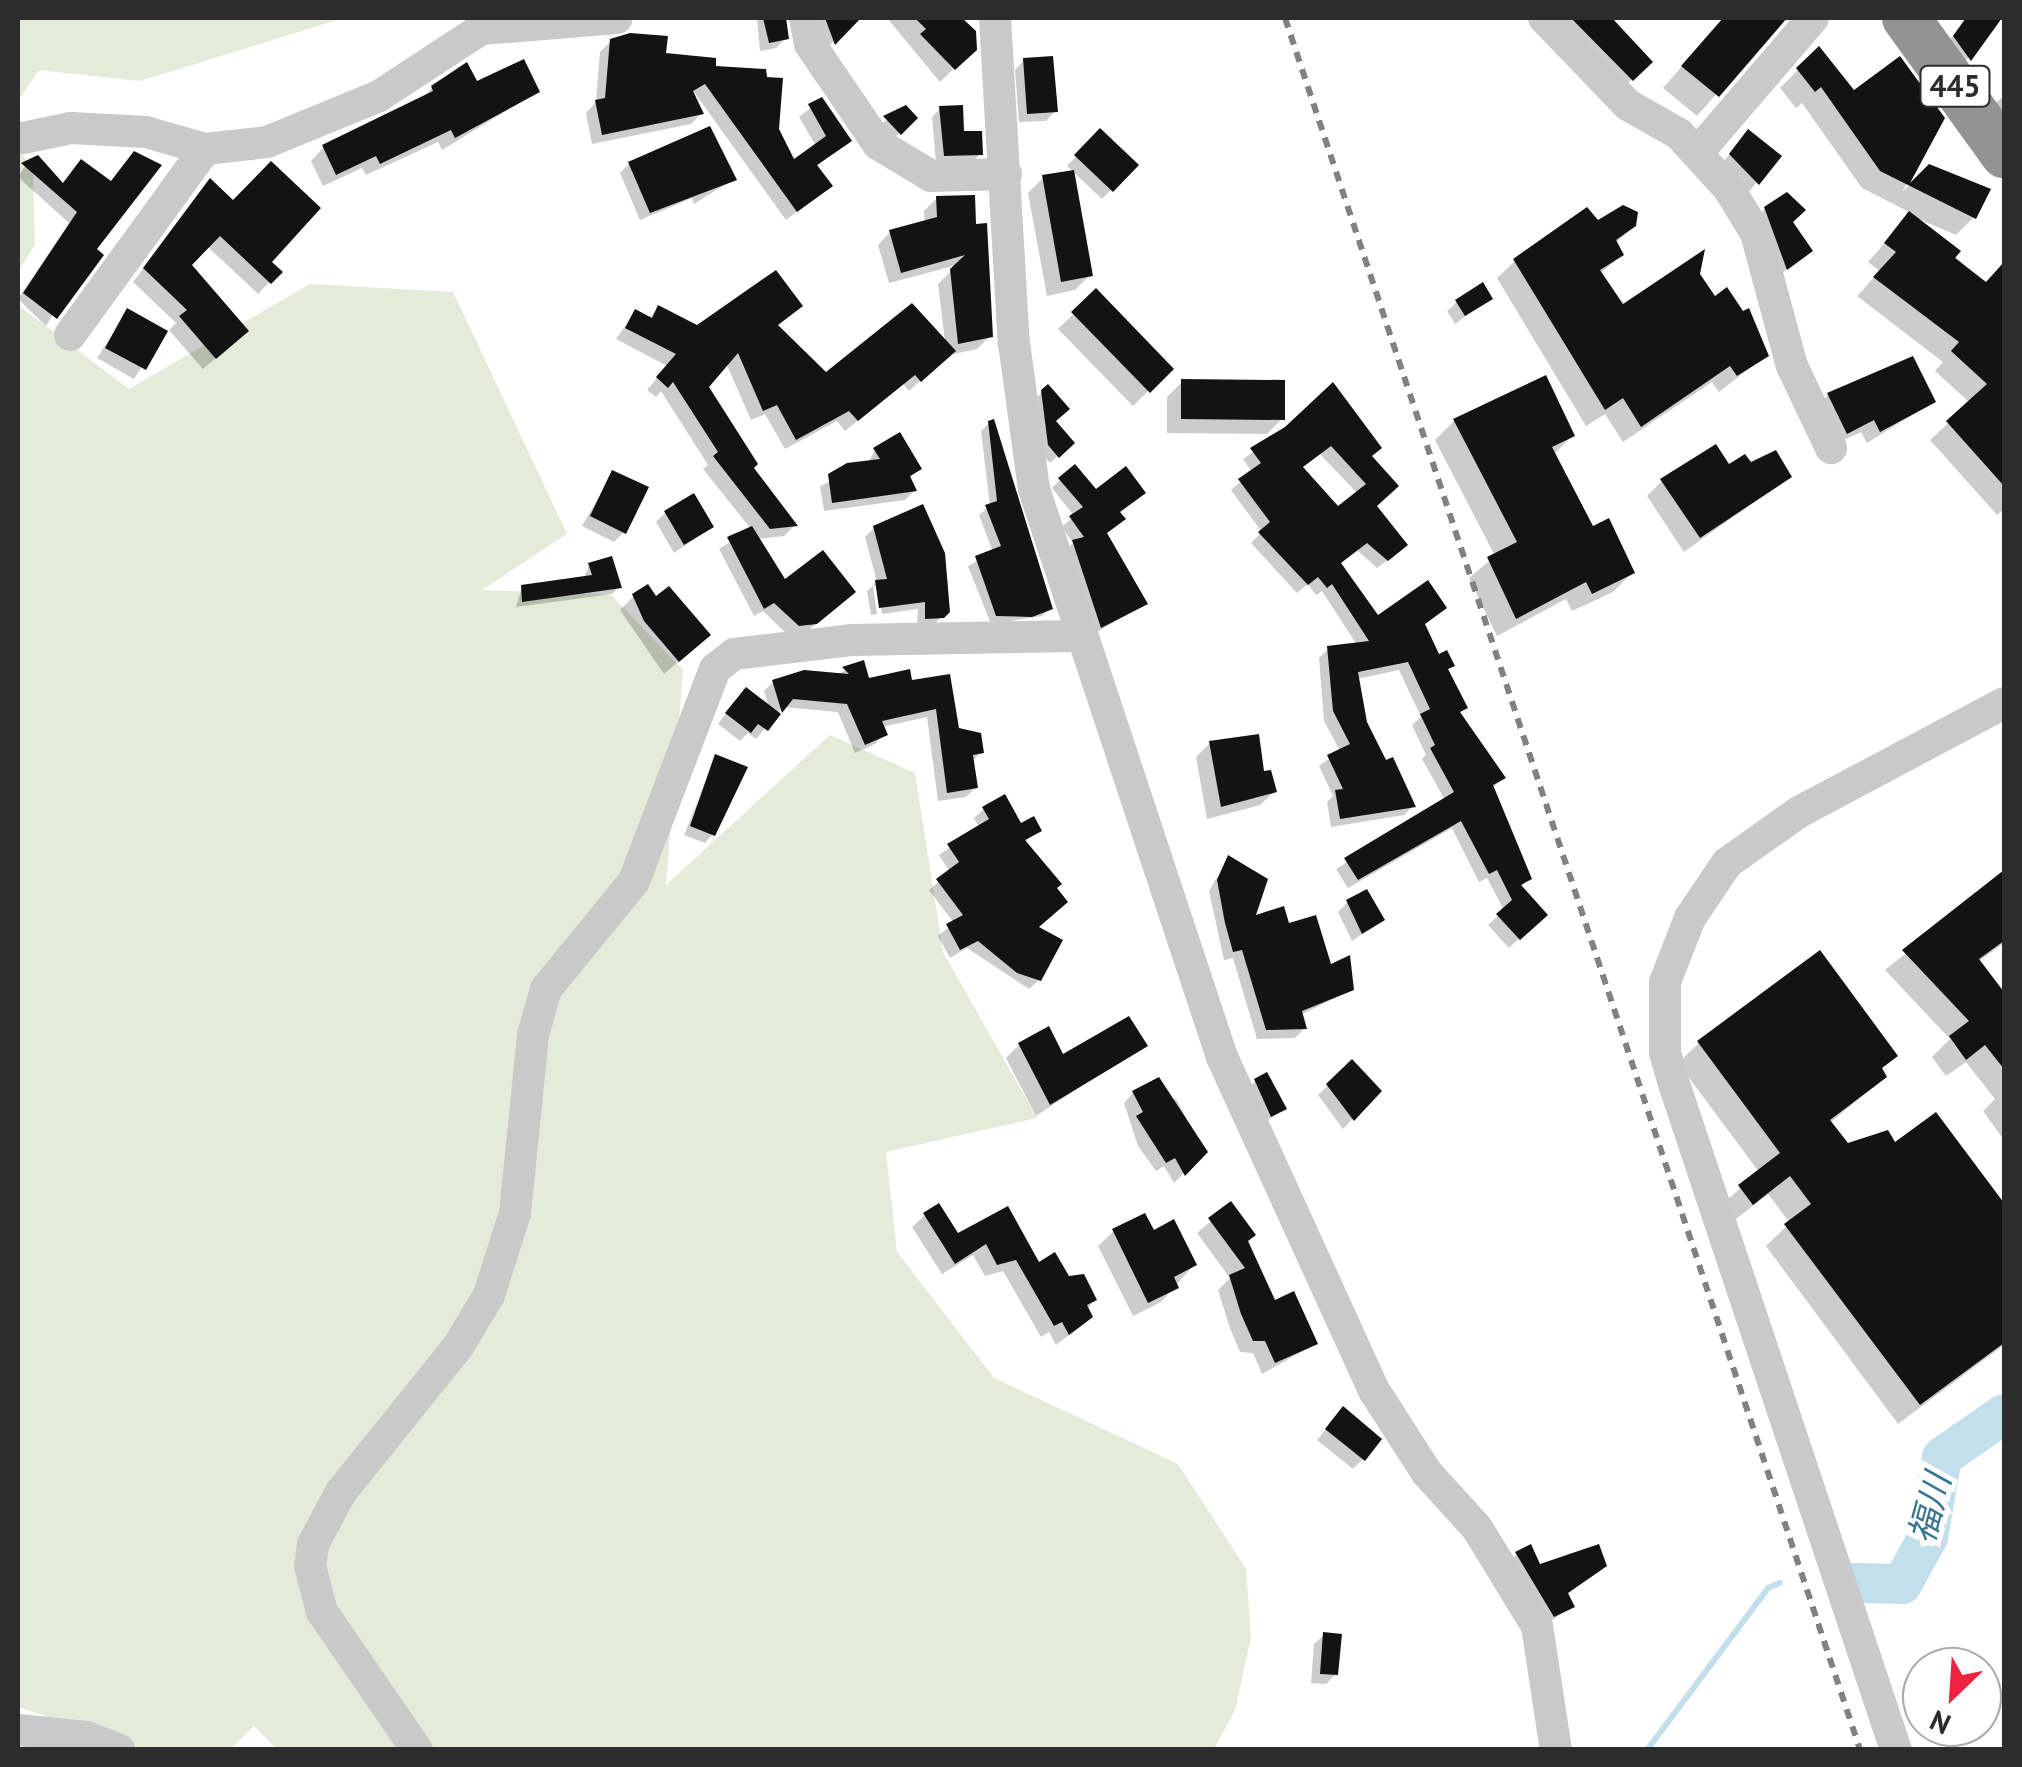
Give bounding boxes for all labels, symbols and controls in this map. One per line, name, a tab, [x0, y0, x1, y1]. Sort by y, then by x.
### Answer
road number: 445	[1918, 61, 1992, 111]
water label: 福川	[1900, 1469, 1958, 1547]
north arrow	[1902, 1647, 2002, 1747]
text: N	[1924, 1702, 1956, 1743]

